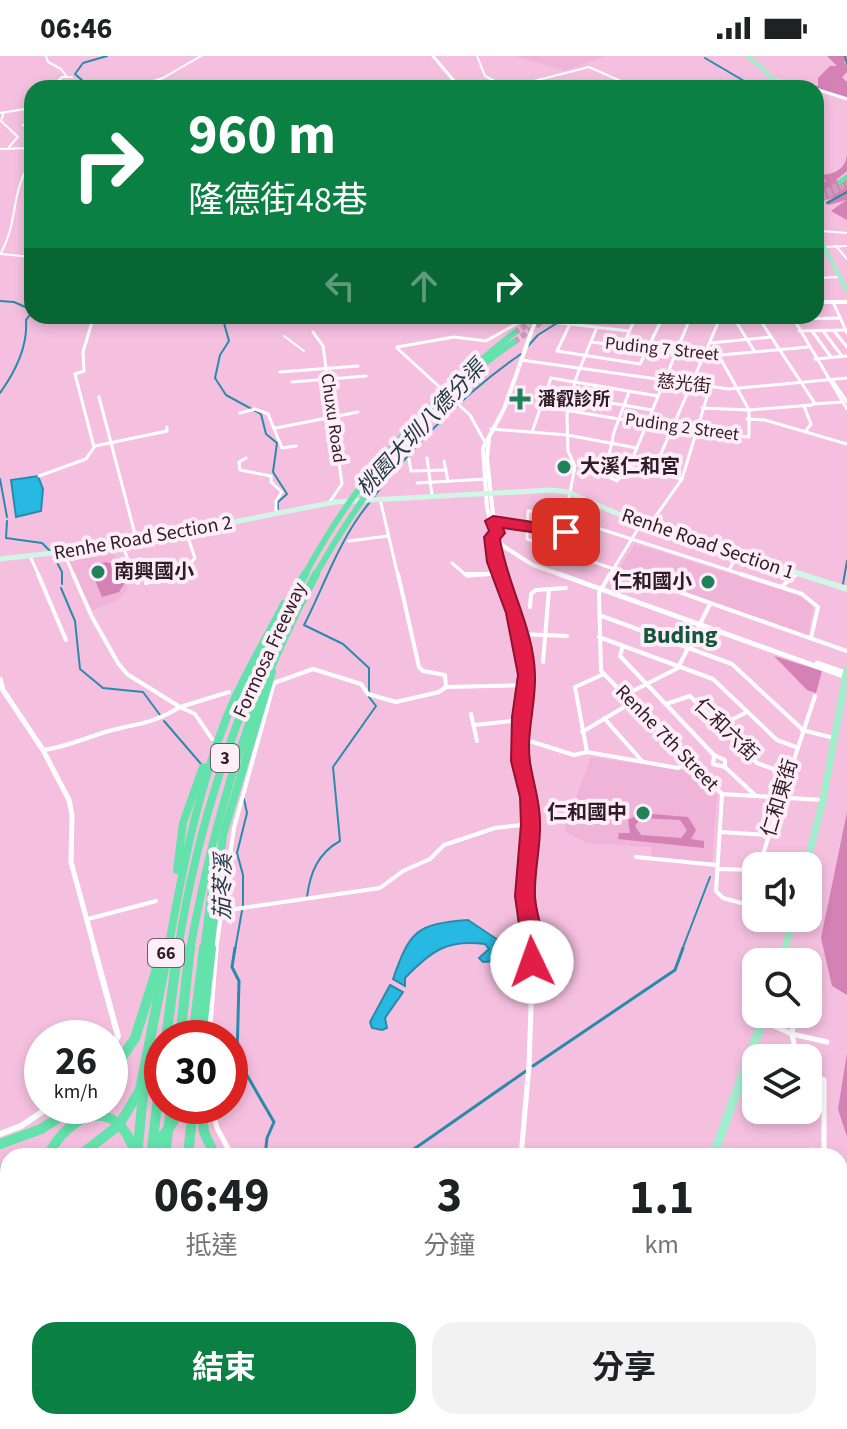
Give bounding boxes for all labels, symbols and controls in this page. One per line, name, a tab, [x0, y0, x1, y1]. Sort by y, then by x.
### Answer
text: 06:46	[40, 7, 112, 50]
text: 960 m	[188, 96, 336, 175]
icon: right	[56, 112, 160, 216]
text: 隆德街48巷	[188, 175, 368, 226]
icon: left	[318, 264, 362, 308]
icon: ahead	[402, 264, 446, 308]
icon: right	[486, 264, 530, 308]
street label: Puding 7 Street	[604, 331, 720, 367]
water label: 桃園大圳八德分渠	[349, 351, 495, 503]
street label: 慈光街	[656, 369, 712, 399]
street label: Chuxu Road	[314, 372, 352, 464]
place label: 潘叡診所	[538, 387, 610, 412]
marker: 潘叡診所	[509, 388, 531, 410]
street label: Puding 2 Street	[624, 407, 740, 447]
place label: 大溪仁和宮	[580, 453, 680, 481]
marker: 大溪仁和宮	[555, 458, 573, 476]
pin	[532, 498, 600, 566]
street label: Renhe Road Section 1	[618, 501, 798, 587]
street label: Renhe Road Section 2	[52, 509, 234, 567]
icon: arrive	[544, 510, 588, 554]
place label: 南興國小	[114, 558, 194, 586]
marker: 南興國小	[89, 563, 107, 581]
place label: 仁和國小	[612, 568, 692, 596]
marker: 仁和國小	[699, 573, 717, 591]
street label: Formosa Freeway	[226, 577, 314, 723]
district label: Buding	[642, 618, 718, 653]
street label: Renhe 7th Street	[609, 678, 725, 798]
street label: 仁和六街	[688, 692, 764, 768]
road number: 3	[211, 744, 239, 772]
street label: 仁和東街	[755, 756, 805, 840]
place label: 仁和國中	[547, 799, 627, 827]
marker: 仁和國中	[634, 804, 652, 822]
water label: 茄苳溪	[206, 851, 240, 920]
map controls	[742, 852, 822, 1124]
button: sound	[742, 852, 822, 932]
position arrow	[490, 920, 574, 1004]
road number: 66	[148, 939, 184, 967]
button: search	[742, 948, 822, 1028]
speed limit sign: 30	[144, 1020, 248, 1124]
text: 26	[55, 1033, 97, 1090]
button: layers	[742, 1044, 822, 1124]
text: km/h	[54, 1078, 98, 1106]
text: 06:49	[154, 1162, 270, 1230]
text: 3	[437, 1162, 462, 1230]
text: 1.1	[629, 1164, 694, 1232]
text: km	[644, 1226, 679, 1263]
text: 抵達	[186, 1227, 238, 1264]
text: 分鐘	[423, 1227, 475, 1264]
button: 結束	[32, 1322, 416, 1414]
button: 分享	[432, 1322, 816, 1414]

